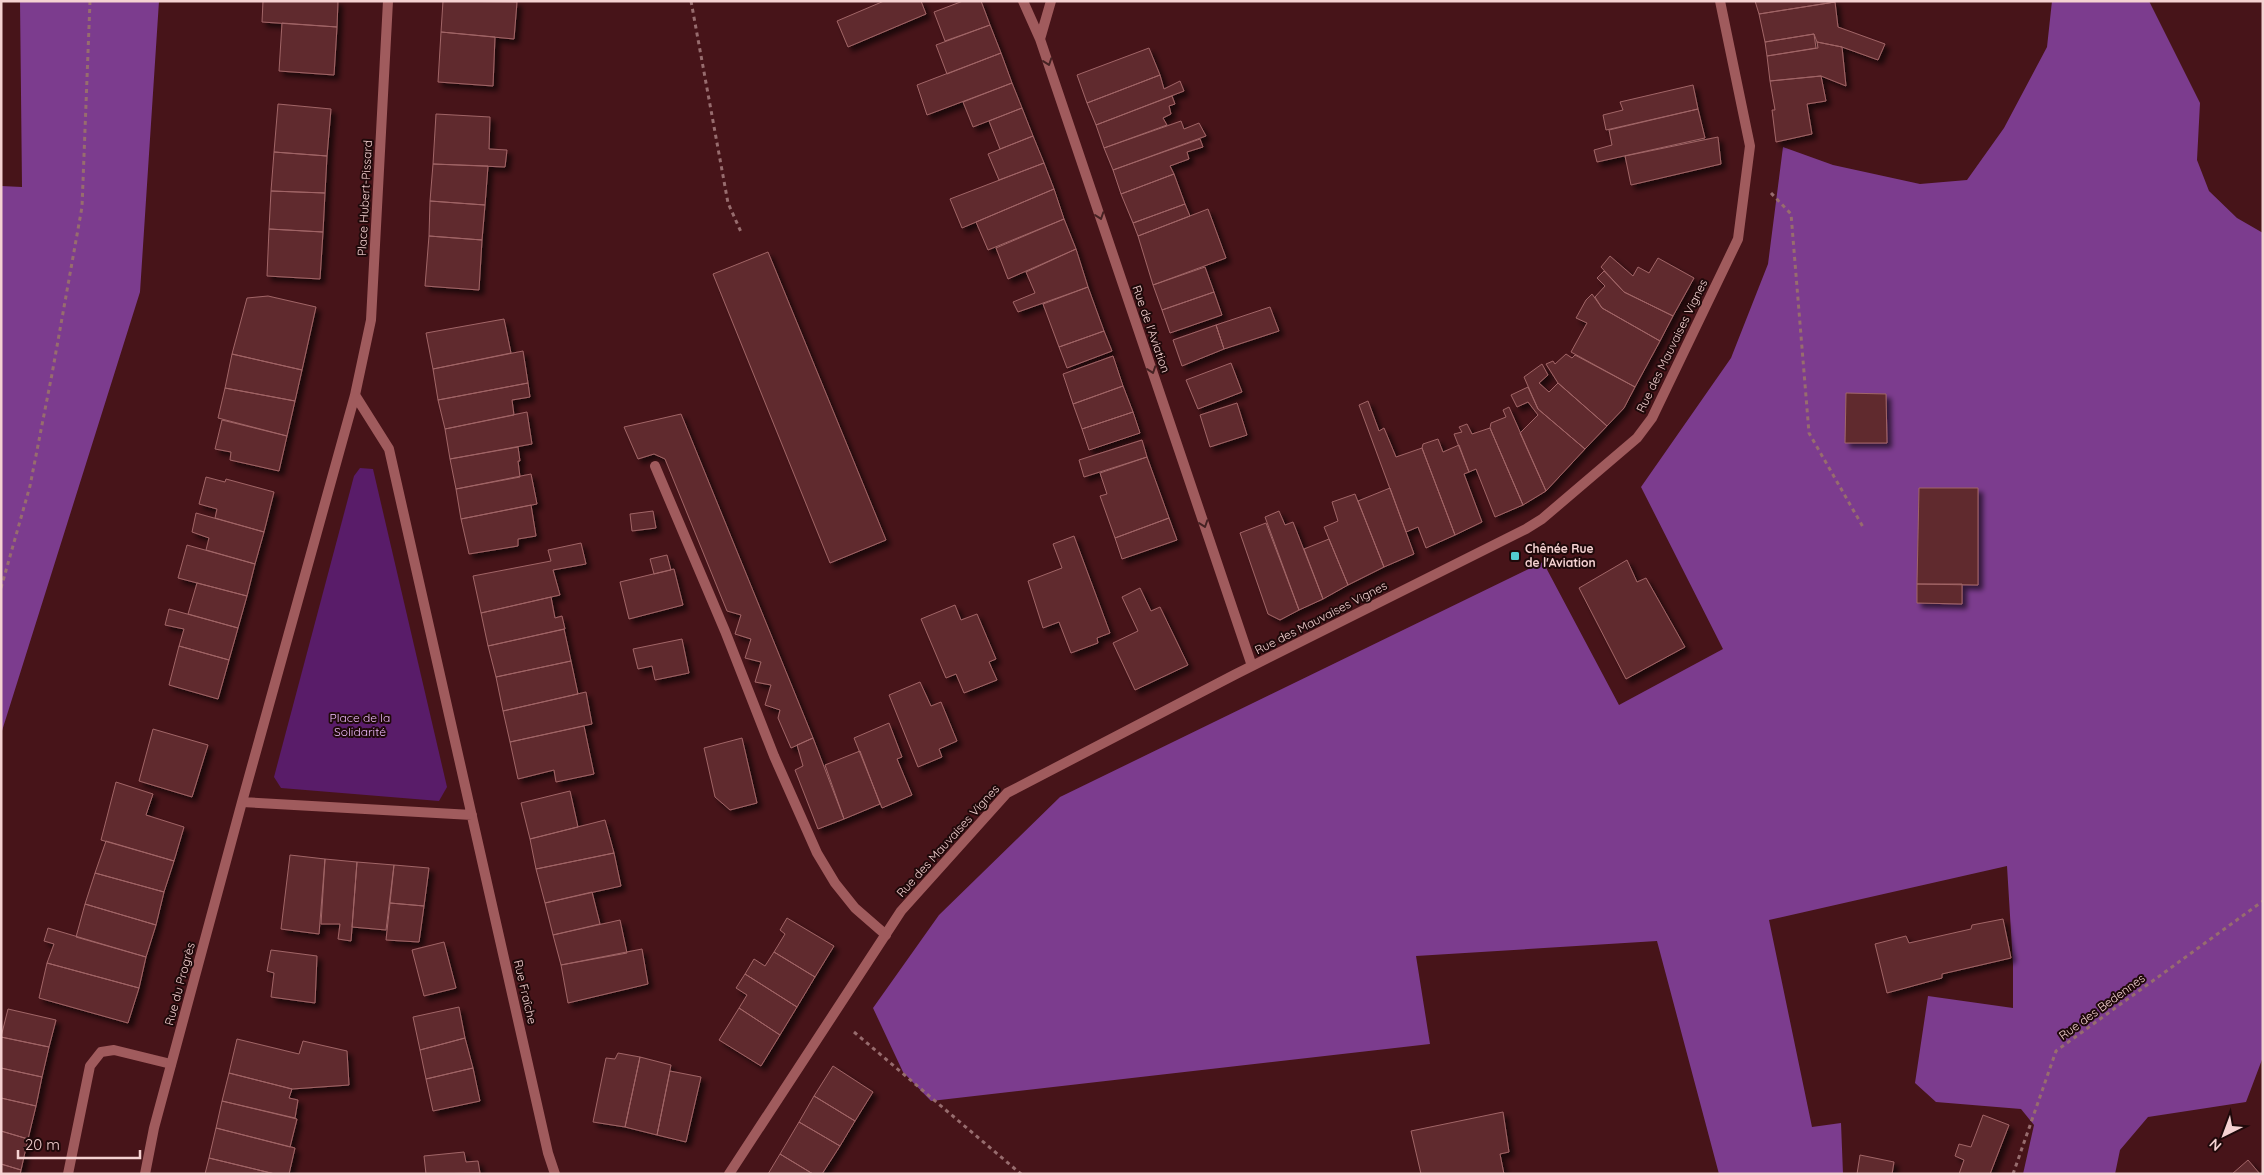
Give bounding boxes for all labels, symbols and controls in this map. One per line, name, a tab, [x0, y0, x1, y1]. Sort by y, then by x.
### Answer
one-way arrow	[1042, 58, 1052, 66]
street label: Place Hubert-Pissard	[354, 139, 375, 256]
one-way arrow	[1094, 212, 1104, 220]
street label: Rue des Mauvaises Vignes	[1633, 276, 1711, 415]
street label: Rue de l'Aviation	[1129, 283, 1173, 375]
one-way arrow	[1146, 366, 1156, 374]
one-way arrow	[1199, 519, 1209, 528]
place label: Chênée Rue de l'Aviation	[1525, 541, 1596, 570]
marker: Chênée Rue de l'Aviation	[1509, 550, 1521, 562]
street label: Rue des Mauvaises Vignes	[1252, 577, 1390, 657]
park label: Place de la Solidarité	[330, 710, 390, 739]
street label: Rue des Mauvaises Vignes	[893, 781, 1002, 900]
street label: Rue du Progrès	[161, 940, 198, 1027]
street label: Rue Fraîche	[511, 958, 540, 1026]
street label: Rue des Bedennes	[2056, 970, 2148, 1043]
north arrow	[2199, 1110, 2249, 1160]
scale bar	[18, 1128, 140, 1160]
text: 20 m	[25, 1135, 60, 1154]
text: N	[2205, 1135, 2225, 1155]

